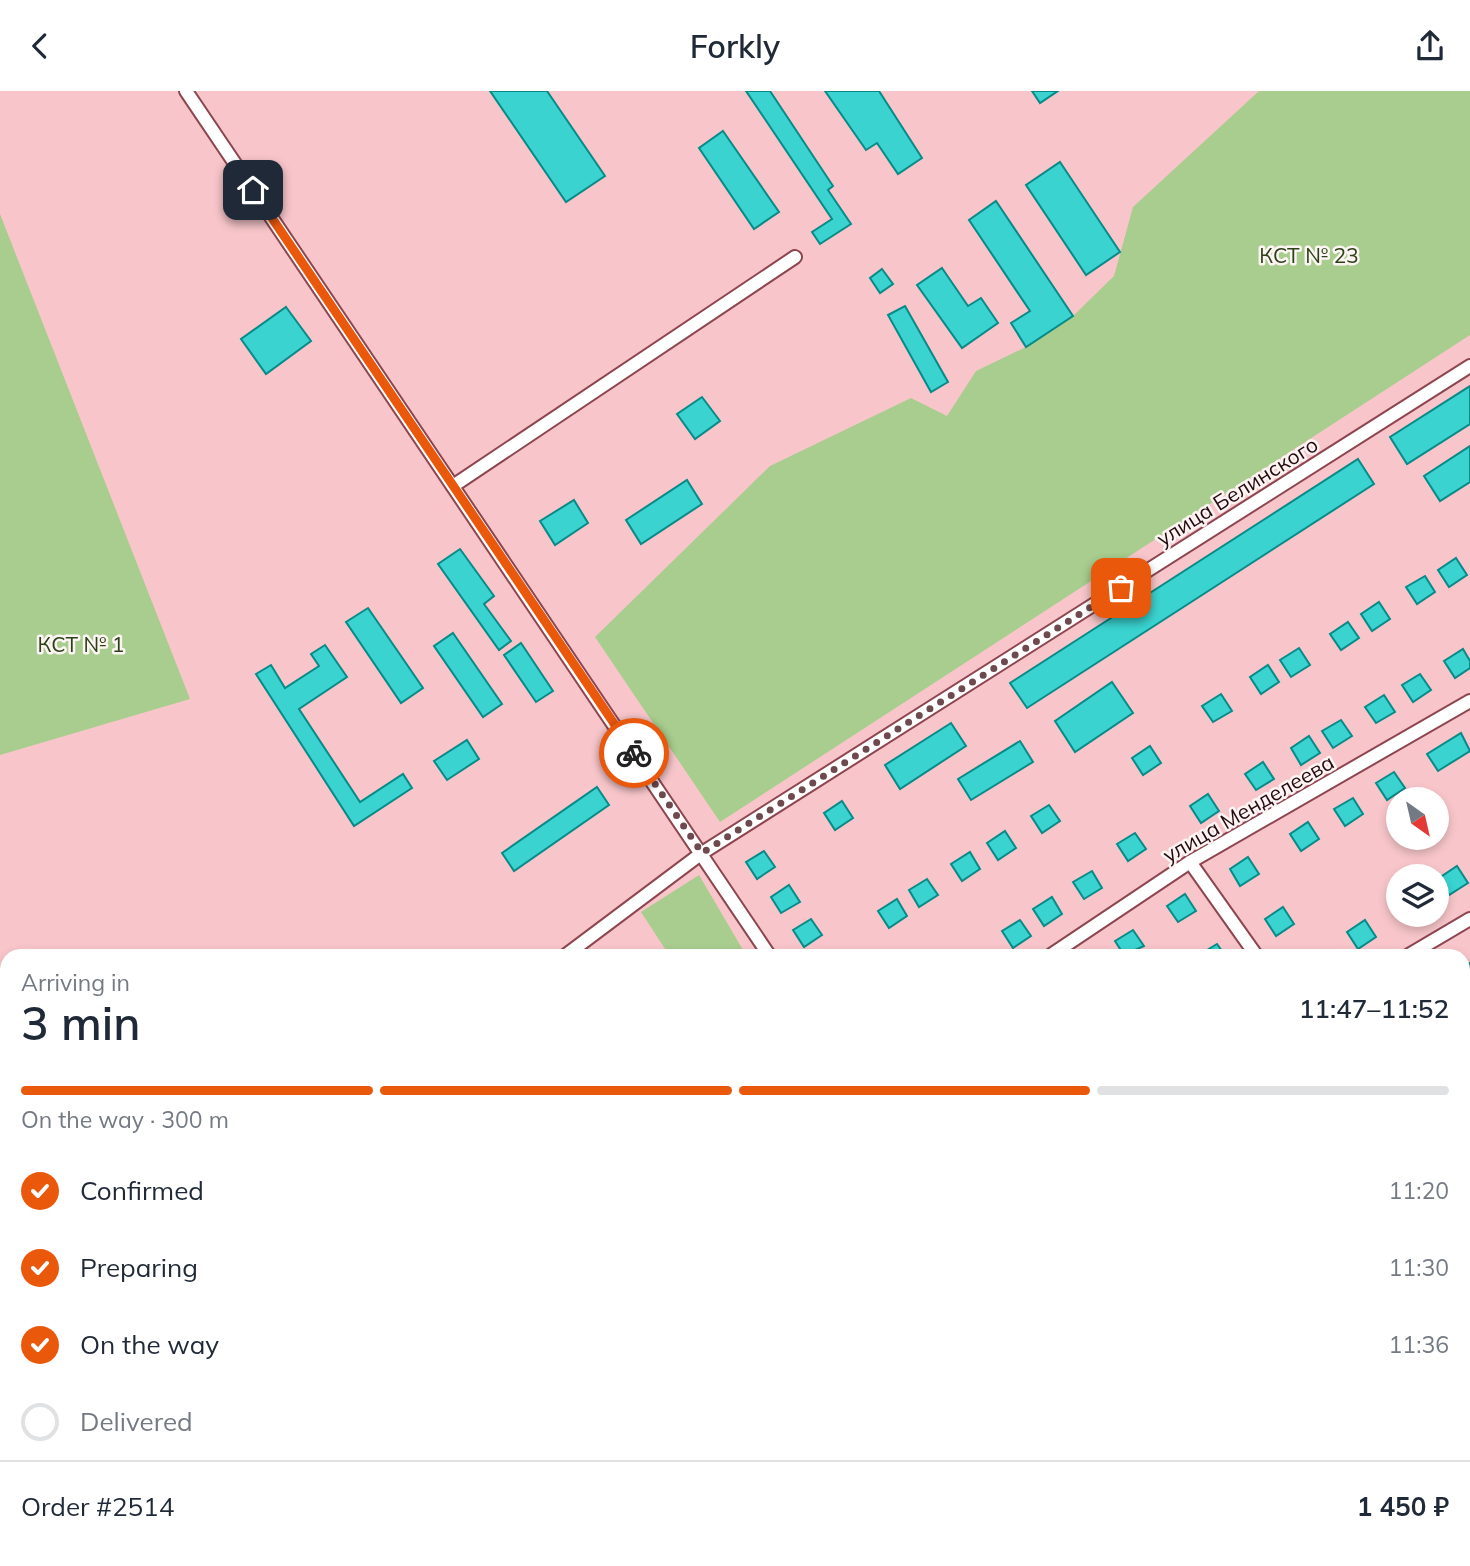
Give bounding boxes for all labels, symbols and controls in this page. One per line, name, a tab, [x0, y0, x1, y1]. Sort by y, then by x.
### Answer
text: Forkly	[690, 26, 780, 66]
icon: back	[21, 27, 59, 65]
icon: share	[1411, 27, 1449, 65]
pin	[223, 160, 283, 220]
icon: home	[234, 171, 272, 209]
park label: КСТ № 23	[1259, 242, 1359, 268]
street label: улица Белинского	[1151, 431, 1323, 551]
pin	[1091, 558, 1151, 618]
icon: bag	[1102, 569, 1140, 607]
park label: КСТ № 1	[38, 631, 124, 657]
courier	[599, 718, 669, 788]
icon: bike	[615, 734, 653, 772]
street label: улица Менделеева	[1158, 748, 1338, 868]
north arrow	[1386, 787, 1449, 851]
map controls	[1386, 787, 1449, 927]
button: layers	[1386, 864, 1449, 927]
text: Arriving in	[21, 968, 130, 997]
text: 11:47–11:52	[1299, 992, 1449, 1025]
text: 3 min	[21, 994, 140, 1052]
text: On the way · 300 m	[21, 1105, 229, 1134]
icon: check	[21, 1172, 59, 1210]
text: Confirmed	[80, 1174, 204, 1207]
text: 11:20	[1389, 1176, 1449, 1205]
icon: check	[21, 1249, 59, 1287]
text: Preparing	[80, 1251, 198, 1284]
text: 11:30	[1389, 1253, 1449, 1282]
icon: check	[21, 1326, 59, 1364]
text: On the way	[80, 1328, 219, 1361]
text: 11:36	[1389, 1330, 1449, 1359]
text: Delivered	[80, 1405, 193, 1438]
text: Order #2514	[21, 1490, 174, 1523]
text: 1 450 ₽	[1357, 1490, 1449, 1523]

